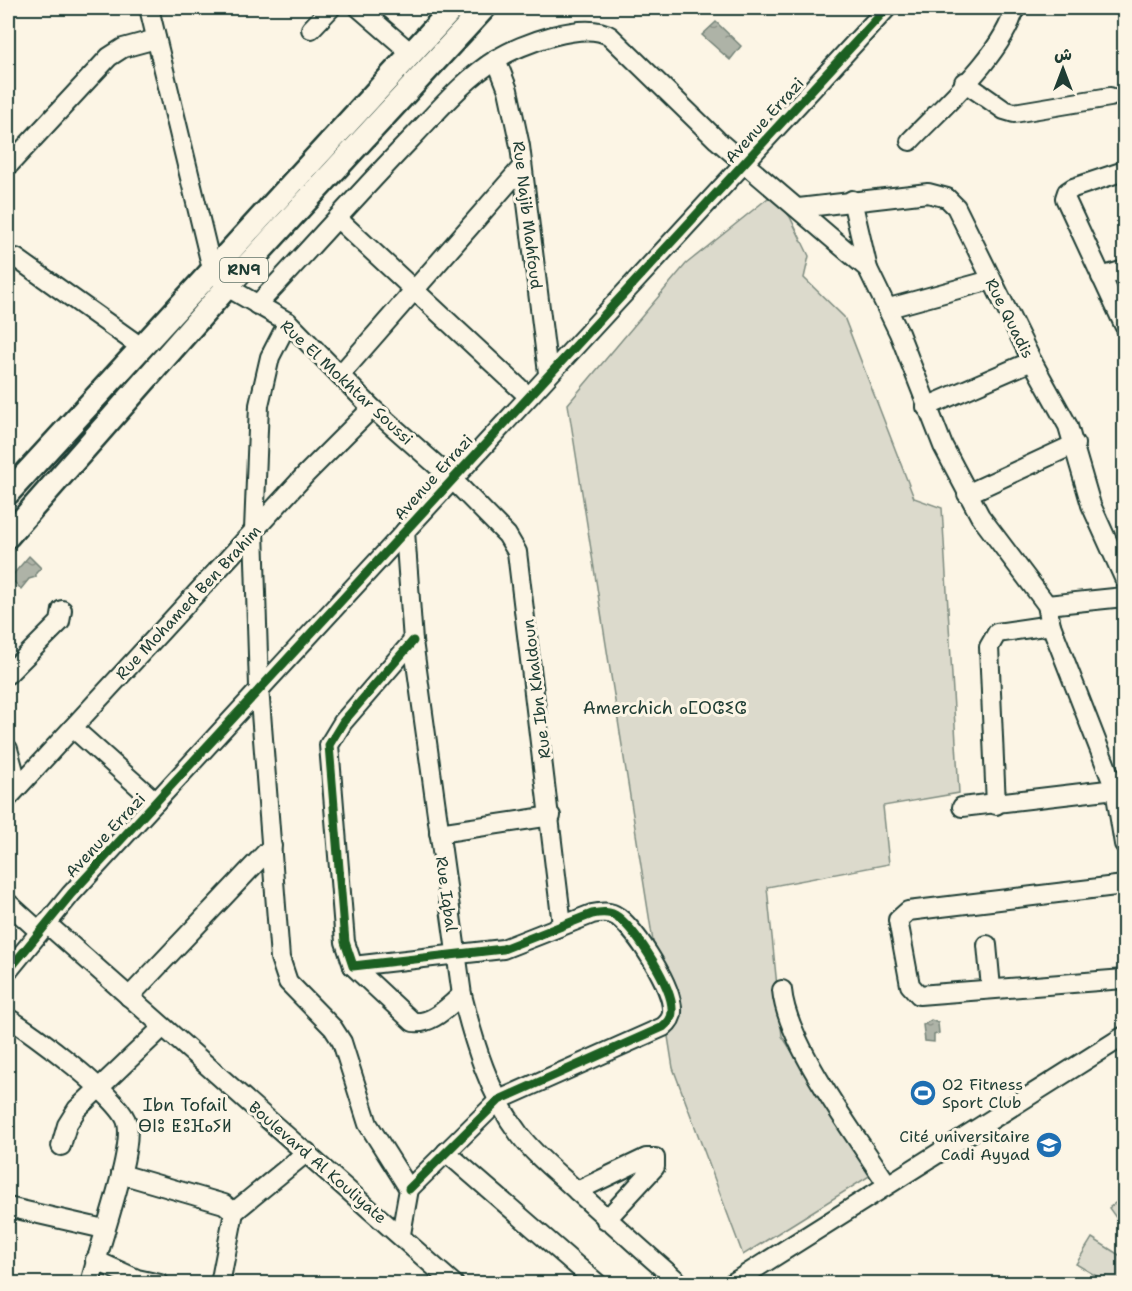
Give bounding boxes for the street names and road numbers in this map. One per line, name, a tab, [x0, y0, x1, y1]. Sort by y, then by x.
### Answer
street label: Avenue Errazi	[720, 73, 808, 168]
street label: Rue Najib Mahfoud	[508, 140, 547, 290]
road number: RN9	[220, 258, 268, 282]
street label: Rue Quadis	[980, 275, 1039, 362]
street label: Rue El Mokhtar Soussi	[276, 315, 418, 449]
street label: Avenue Errazi	[389, 430, 477, 525]
street label: Rue Mohamed Ben Brahim	[111, 520, 266, 684]
street label: Rue Ibn Khaldoun	[517, 618, 555, 760]
street label: Avenue Errazi	[61, 789, 150, 882]
street label: Rue Iqbal	[431, 855, 462, 933]
street label: Boulevard Al Kouliyate	[244, 1097, 391, 1228]

